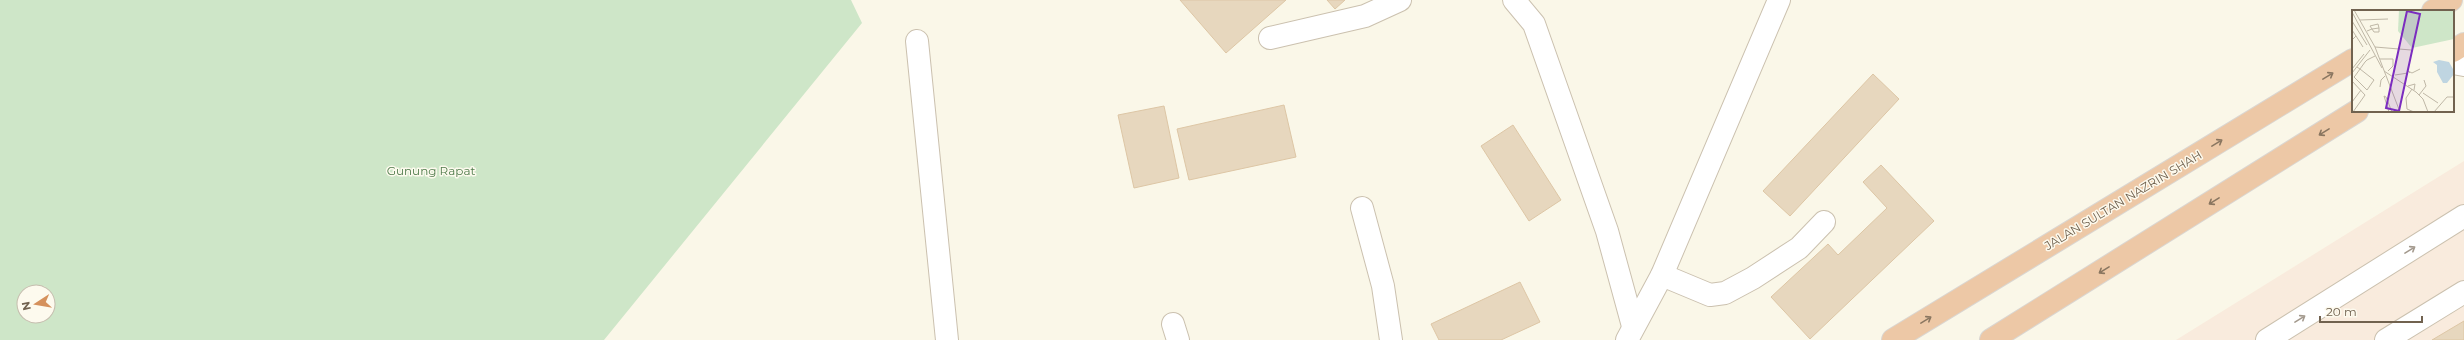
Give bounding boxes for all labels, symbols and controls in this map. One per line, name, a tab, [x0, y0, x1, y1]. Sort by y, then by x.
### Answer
inset map	[2352, 10, 2454, 112]
one-way arrow	[2322, 71, 2334, 79]
one-way arrow	[2318, 128, 2330, 136]
one-way arrow	[2211, 139, 2223, 147]
street label: JALAN SULTAN NAZRIN SHAH	[2041, 147, 2204, 254]
park label: Gunung Rapat	[387, 163, 475, 178]
one-way arrow	[2208, 197, 2220, 205]
one-way arrow	[2404, 246, 2415, 254]
one-way arrow	[2098, 266, 2110, 274]
north arrow	[16, 284, 56, 324]
scale bar	[2320, 298, 2422, 324]
text: N	[18, 300, 34, 312]
text: 20 m	[2326, 304, 2357, 319]
one-way arrow	[1920, 315, 1932, 323]
one-way arrow	[2294, 315, 2305, 323]

